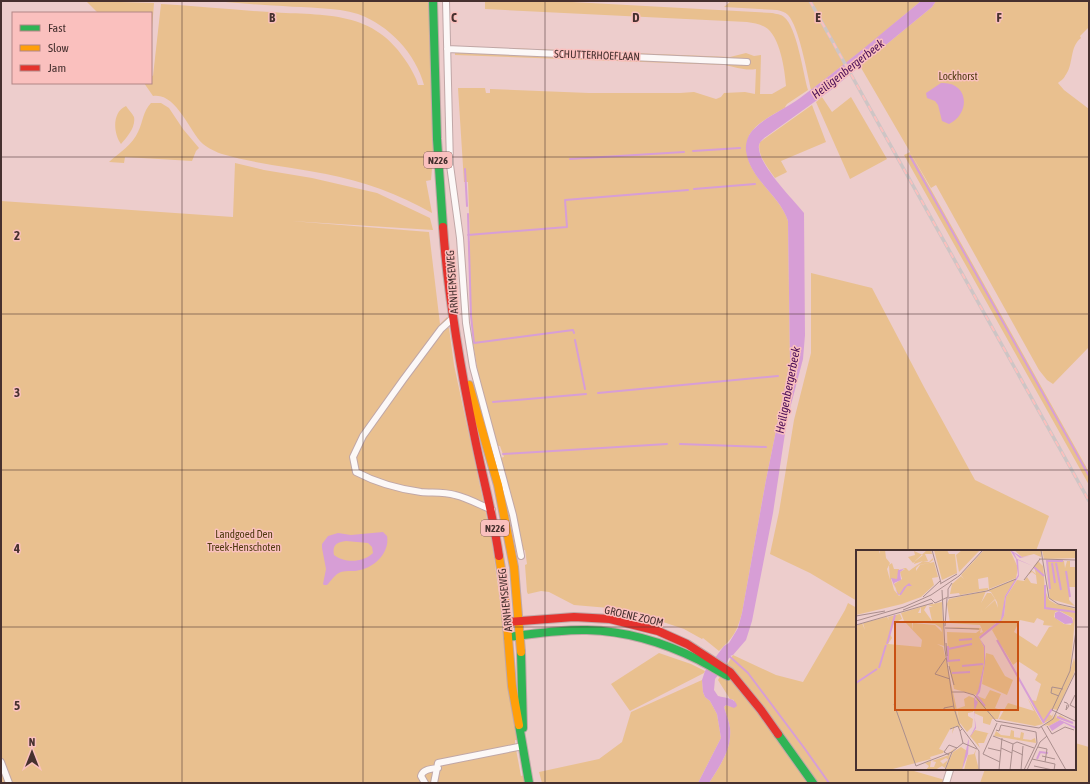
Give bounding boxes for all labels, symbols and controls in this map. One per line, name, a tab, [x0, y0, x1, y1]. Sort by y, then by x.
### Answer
text: B	[269, 10, 276, 25]
text: C	[451, 10, 457, 25]
text: D	[632, 10, 640, 25]
text: E	[815, 10, 821, 25]
text: F	[996, 10, 1002, 25]
legend	[12, 12, 152, 84]
text: Fast	[48, 21, 66, 35]
water label: Heiligenbergerbeek	[809, 36, 888, 102]
text: Slow	[48, 41, 69, 55]
street label: SCHUTTERHOEFLAAN	[554, 48, 640, 62]
text: Jam	[48, 61, 66, 75]
park label: Lockhorst	[938, 70, 978, 82]
road number: N226	[424, 152, 452, 168]
text: 2	[14, 228, 20, 243]
street label: ARNHEMSEWEG	[444, 250, 460, 314]
water label: Heiligenbergerbeek	[773, 345, 803, 435]
text: 3	[14, 385, 20, 400]
road number: N226	[481, 520, 509, 536]
park label: Landgoed Den Treek-Henschoten	[207, 528, 281, 553]
text: 4	[13, 541, 20, 556]
inset map	[856, 550, 1076, 770]
street label: ARNHEMSEWEG	[496, 568, 514, 632]
street label: GROENE ZOOM	[603, 603, 665, 629]
text: 5	[14, 698, 20, 713]
north arrow	[12, 732, 52, 772]
text: N	[29, 736, 35, 748]

